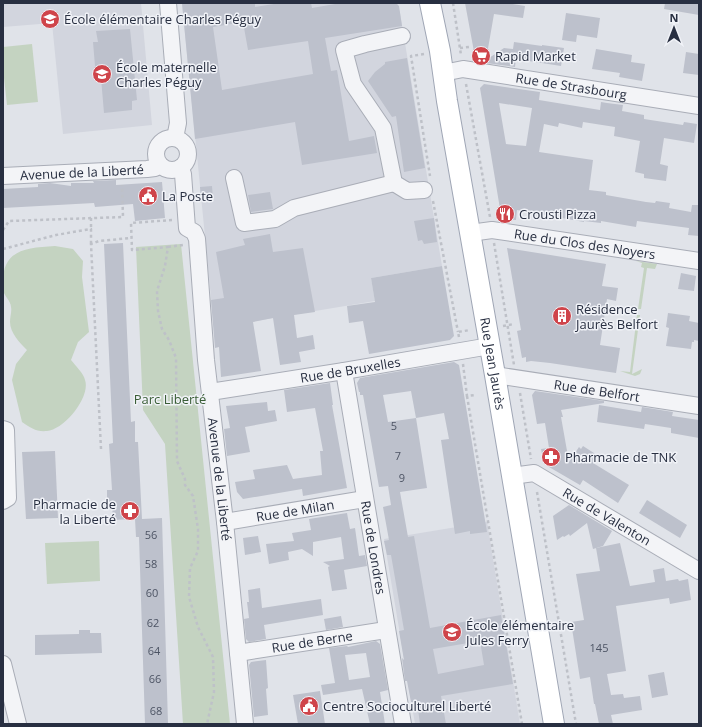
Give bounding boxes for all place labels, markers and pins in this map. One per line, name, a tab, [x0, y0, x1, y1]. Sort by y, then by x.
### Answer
school or university icon: École élémentaire Charles Péguy	[39, 8, 61, 30]
place label: École élémentaire Charles Péguy	[64, 10, 262, 28]
supermarket icon: Rapid Market	[470, 45, 492, 67]
place label: Rapid Market	[495, 47, 576, 65]
place label: École maternelle Charles Péguy	[116, 58, 217, 91]
school or university icon: École maternelle Charles Péguy	[91, 63, 113, 85]
public building icon: La Poste	[137, 185, 159, 207]
place label: La Poste	[162, 187, 213, 205]
restaurant icon: Crousti Pizza	[494, 203, 516, 225]
place label: Crousti Pizza	[519, 205, 596, 223]
place label: Résidence Jaurès Belfort	[574, 300, 658, 333]
building icon: Résidence Jaurès Belfort	[551, 305, 573, 327]
pharmacy icon: Pharmacie de TNK	[540, 446, 562, 468]
place label: Pharmacie de TNK	[565, 448, 676, 466]
place label: Pharmacie de la Liberté	[33, 495, 116, 528]
pharmacy icon: Pharmacie de la Liberté	[119, 500, 141, 522]
place label: École élémentaire Jules Ferry	[464, 616, 574, 649]
school or university icon: École élémentaire Jules Ferry	[441, 621, 463, 643]
public building icon: Centre Socioculturel Liberté	[298, 695, 320, 717]
place label: Centre Socioculturel Liberté	[323, 697, 491, 715]

